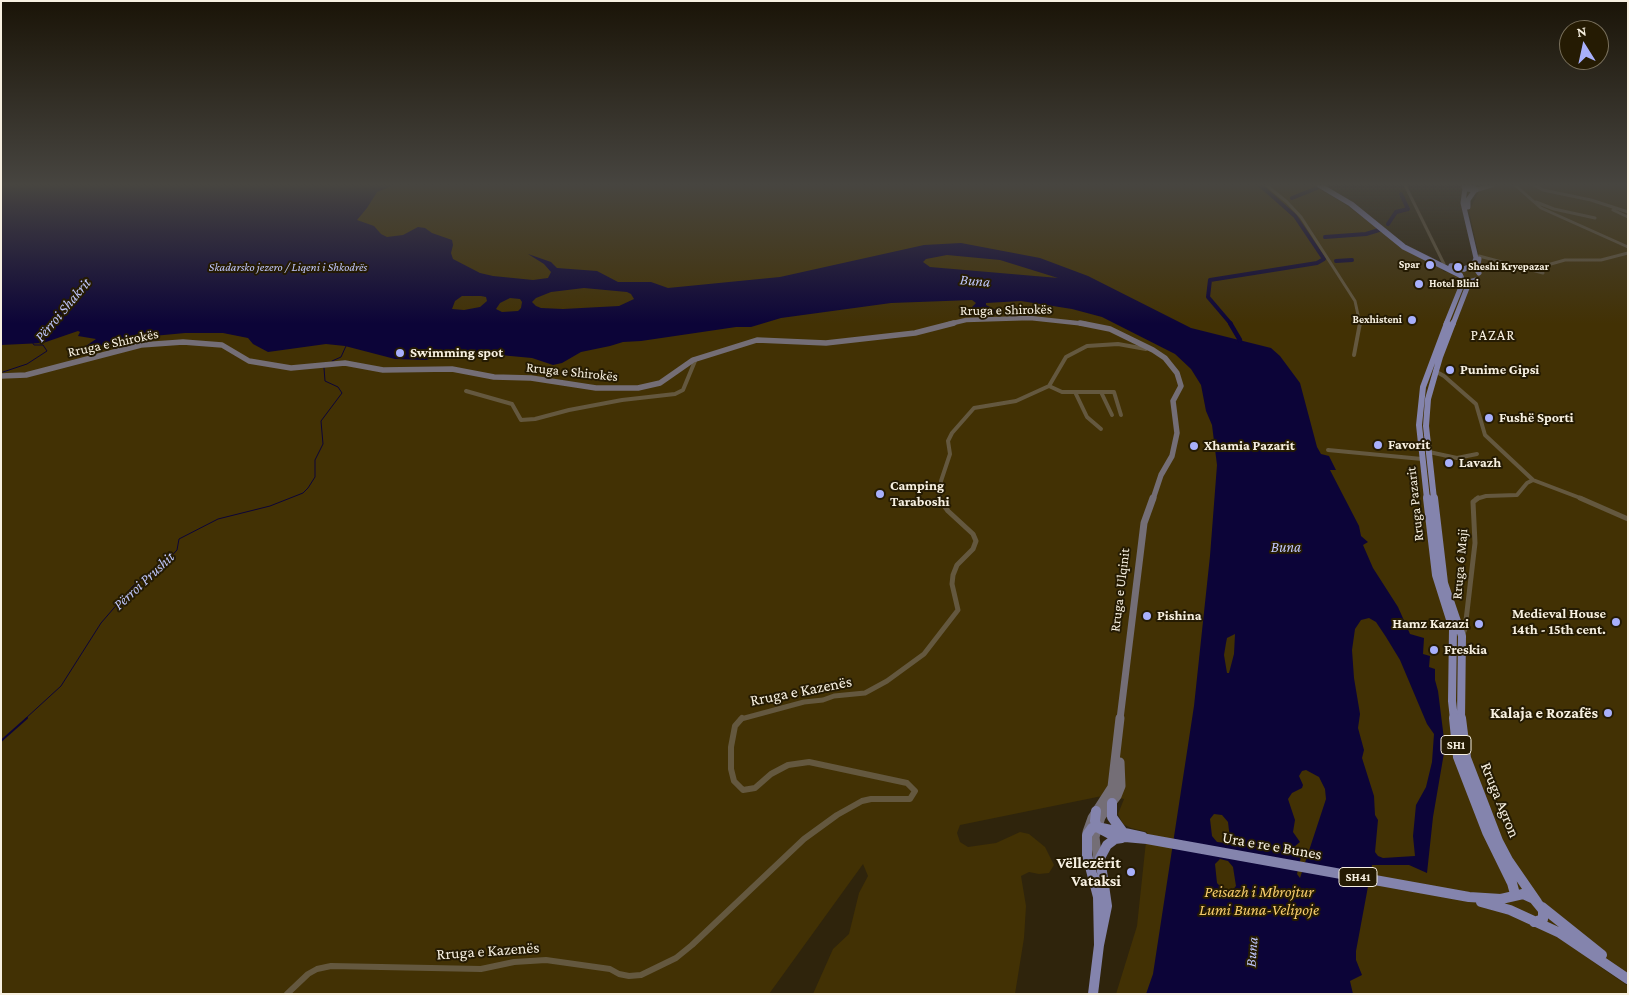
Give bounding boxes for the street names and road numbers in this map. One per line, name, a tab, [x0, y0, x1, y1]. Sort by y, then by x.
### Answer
street label: Rruga e Shirokës	[960, 301, 1052, 319]
street label: Rruga e Shirokës	[66, 325, 160, 361]
street label: Rruga e Shirokës	[525, 359, 619, 385]
street label: Rruga Pazarit	[1403, 466, 1427, 542]
street label: Rruga 6 Maji	[1449, 528, 1471, 600]
street label: Rruga e Ulqinit	[1107, 547, 1133, 633]
street label: Rruga e Kazenës	[748, 672, 854, 710]
road number: SH1	[1441, 736, 1471, 754]
street label: Rruga Agron	[1476, 759, 1524, 841]
street label: Ura e re e Bunes	[1221, 828, 1323, 864]
road number: SH41	[1339, 868, 1377, 886]
street label: Rruga e Kazenës	[436, 938, 540, 964]

